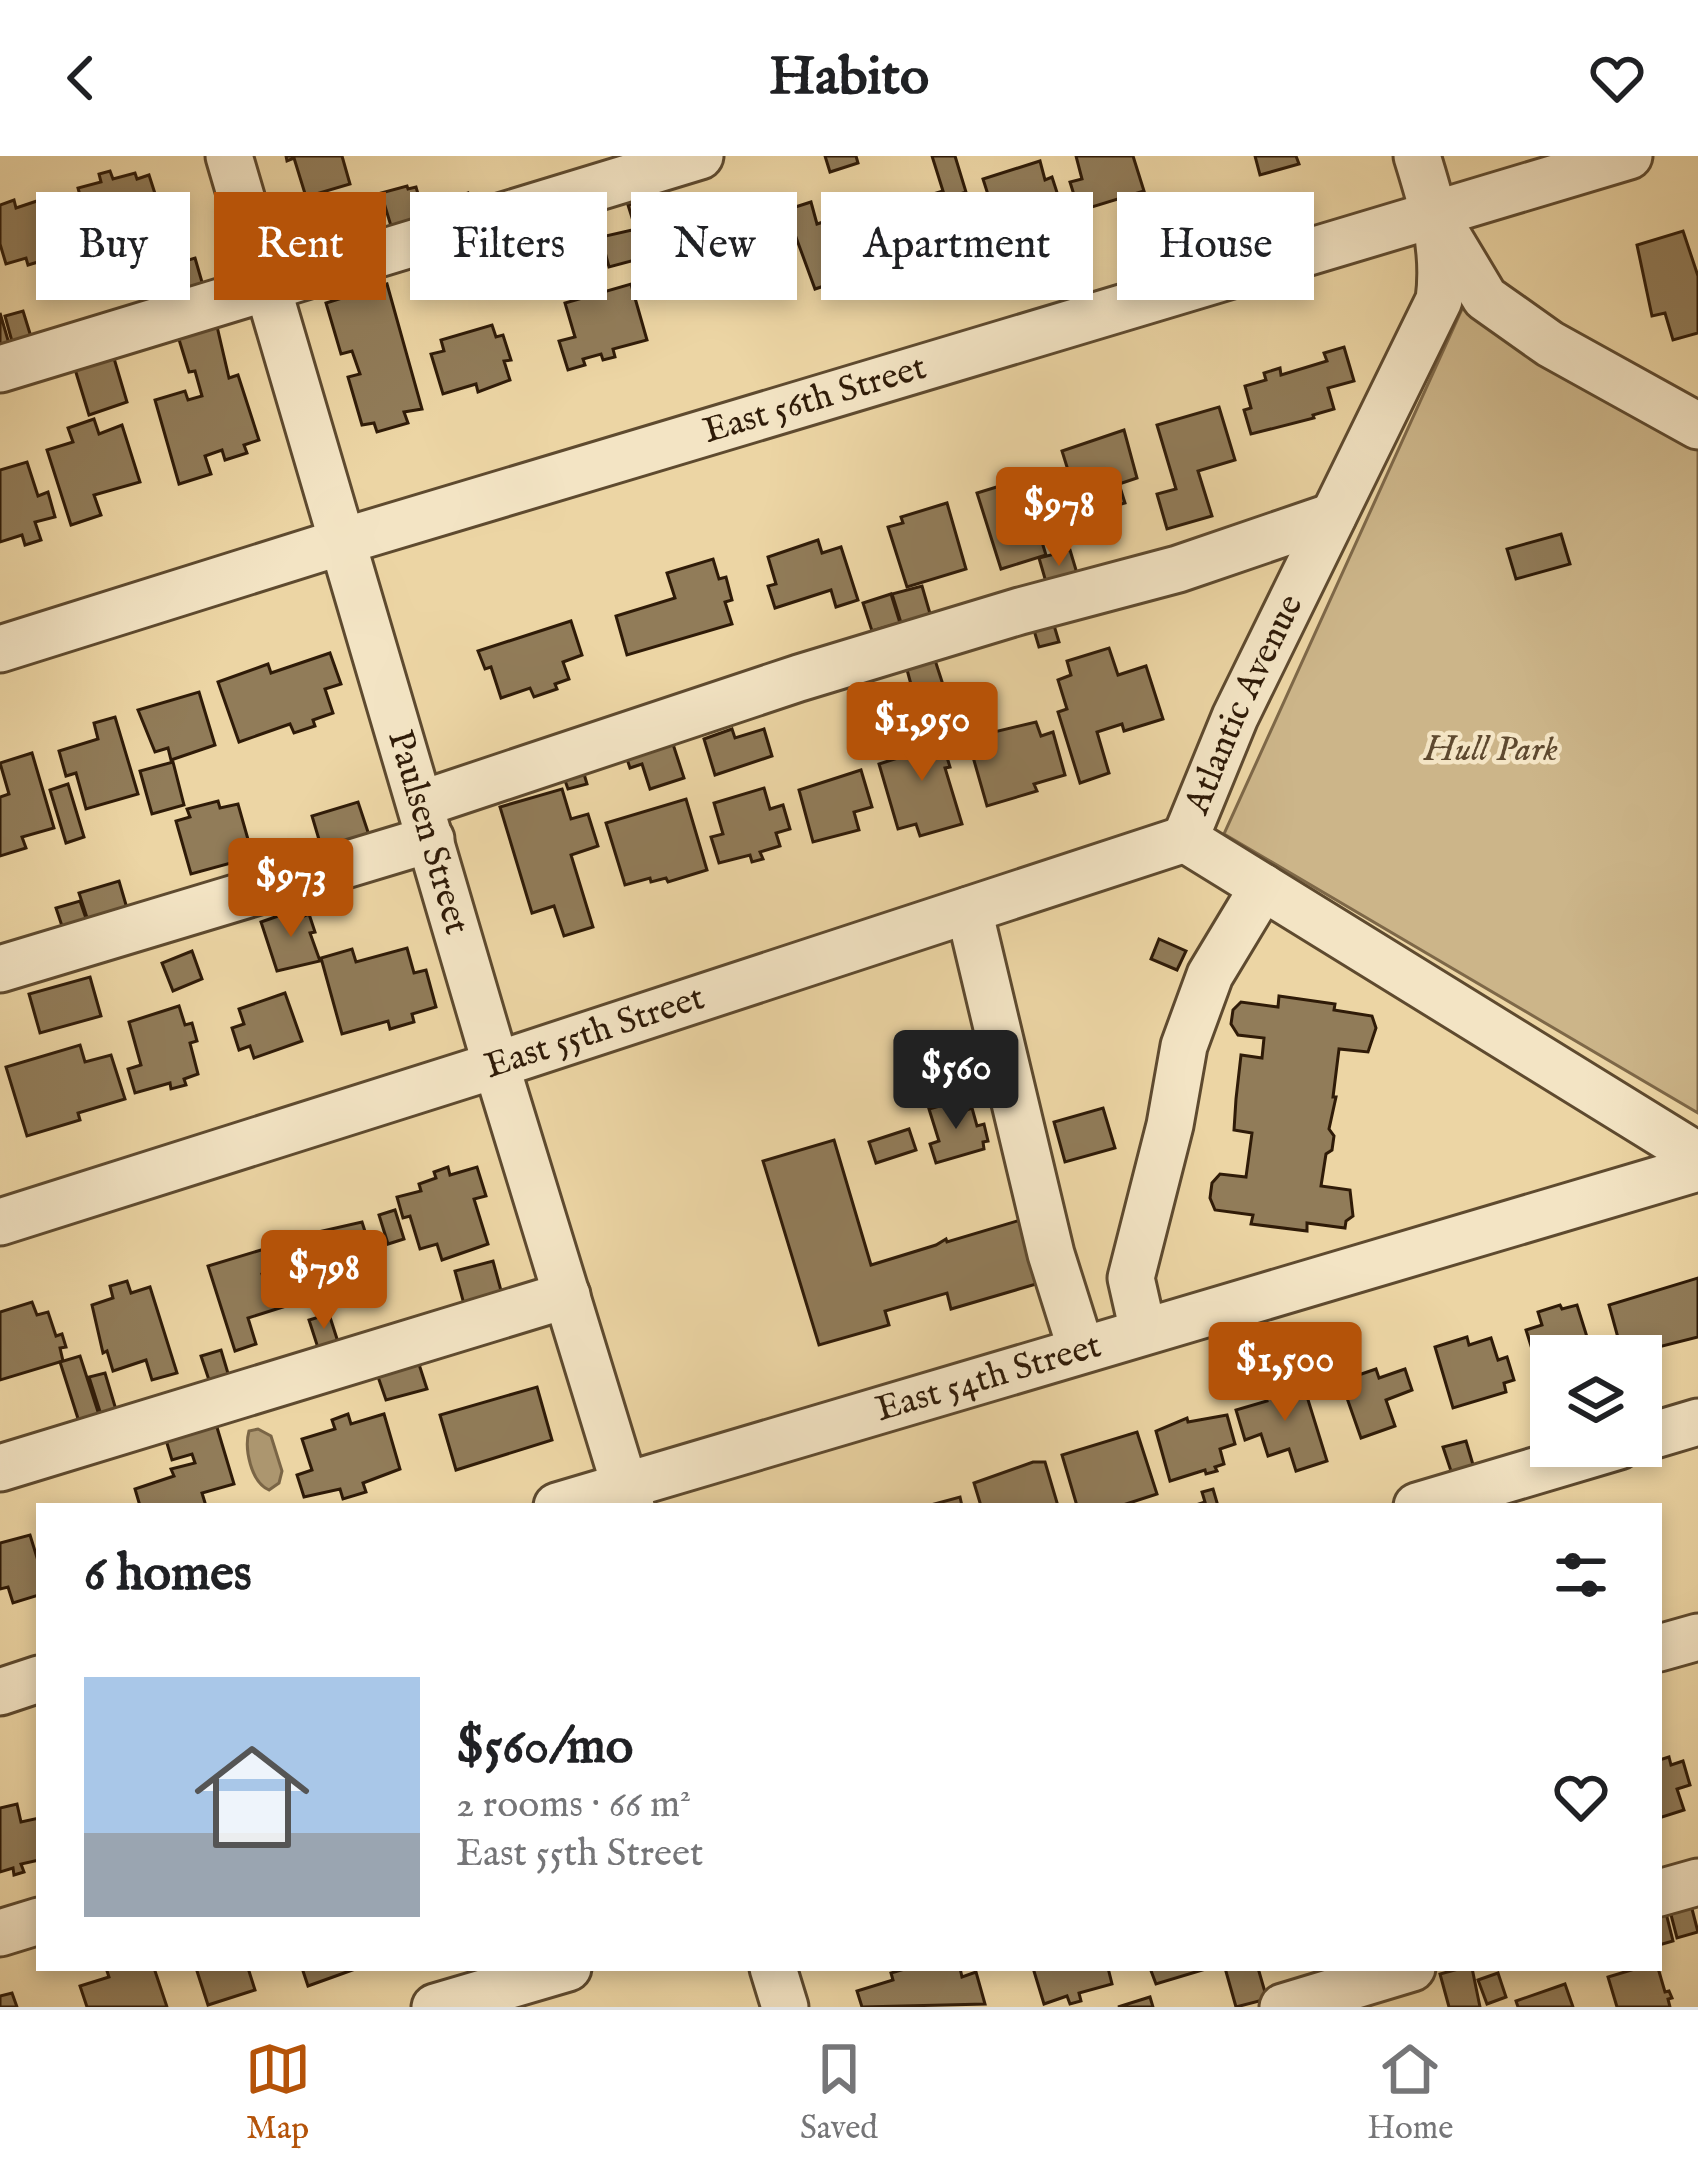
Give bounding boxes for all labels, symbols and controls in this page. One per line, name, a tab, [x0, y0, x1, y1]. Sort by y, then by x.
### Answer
text: Habito	[769, 44, 929, 113]
icon: back	[48, 45, 114, 111]
icon: heart	[1584, 45, 1650, 111]
chip: Buy	[36, 192, 190, 300]
chip: Rent	[214, 192, 386, 300]
chip: Filters	[410, 192, 607, 300]
chip: New	[631, 192, 797, 300]
chip: Apartment	[821, 192, 1093, 300]
chip: House	[1117, 192, 1314, 300]
street label: East 56th Street	[698, 345, 932, 455]
pin: $978	[988, 467, 1130, 569]
text: $978	[1023, 481, 1095, 530]
street label: Atlantic Avenue	[1174, 587, 1314, 822]
pin: $1,950	[824, 682, 1020, 784]
text: $1,950	[874, 696, 970, 745]
street label: Paulsen Street	[376, 725, 479, 940]
park label: Hull Park	[1423, 727, 1558, 773]
pin: $973	[220, 838, 362, 940]
text: $973	[255, 852, 327, 901]
street label: East 55th Street	[479, 975, 710, 1090]
pin: $560	[885, 1030, 1027, 1132]
text: $560	[920, 1044, 992, 1093]
pin: $798	[253, 1230, 395, 1332]
text: $798	[288, 1244, 360, 1293]
pin: $1,500	[1187, 1322, 1383, 1424]
street label: East 54th Street	[870, 1323, 1107, 1433]
map controls	[1530, 1335, 1662, 1467]
button: layers	[1530, 1335, 1662, 1467]
text: $1,500	[1236, 1336, 1334, 1385]
icon: filters	[1548, 1542, 1614, 1608]
text: 6 homes	[84, 1543, 252, 1608]
text: $560/mo	[456, 1716, 633, 1781]
icon: home	[180, 1725, 324, 1869]
icon: heart	[1548, 1764, 1614, 1830]
text: 2 rooms · 66 m²	[456, 1781, 691, 1830]
text: East 55th Street	[456, 1830, 703, 1879]
tab: Map	[245, 2036, 311, 2150]
tab: Saved	[800, 2036, 878, 2150]
tab: Home	[1367, 2036, 1453, 2150]

